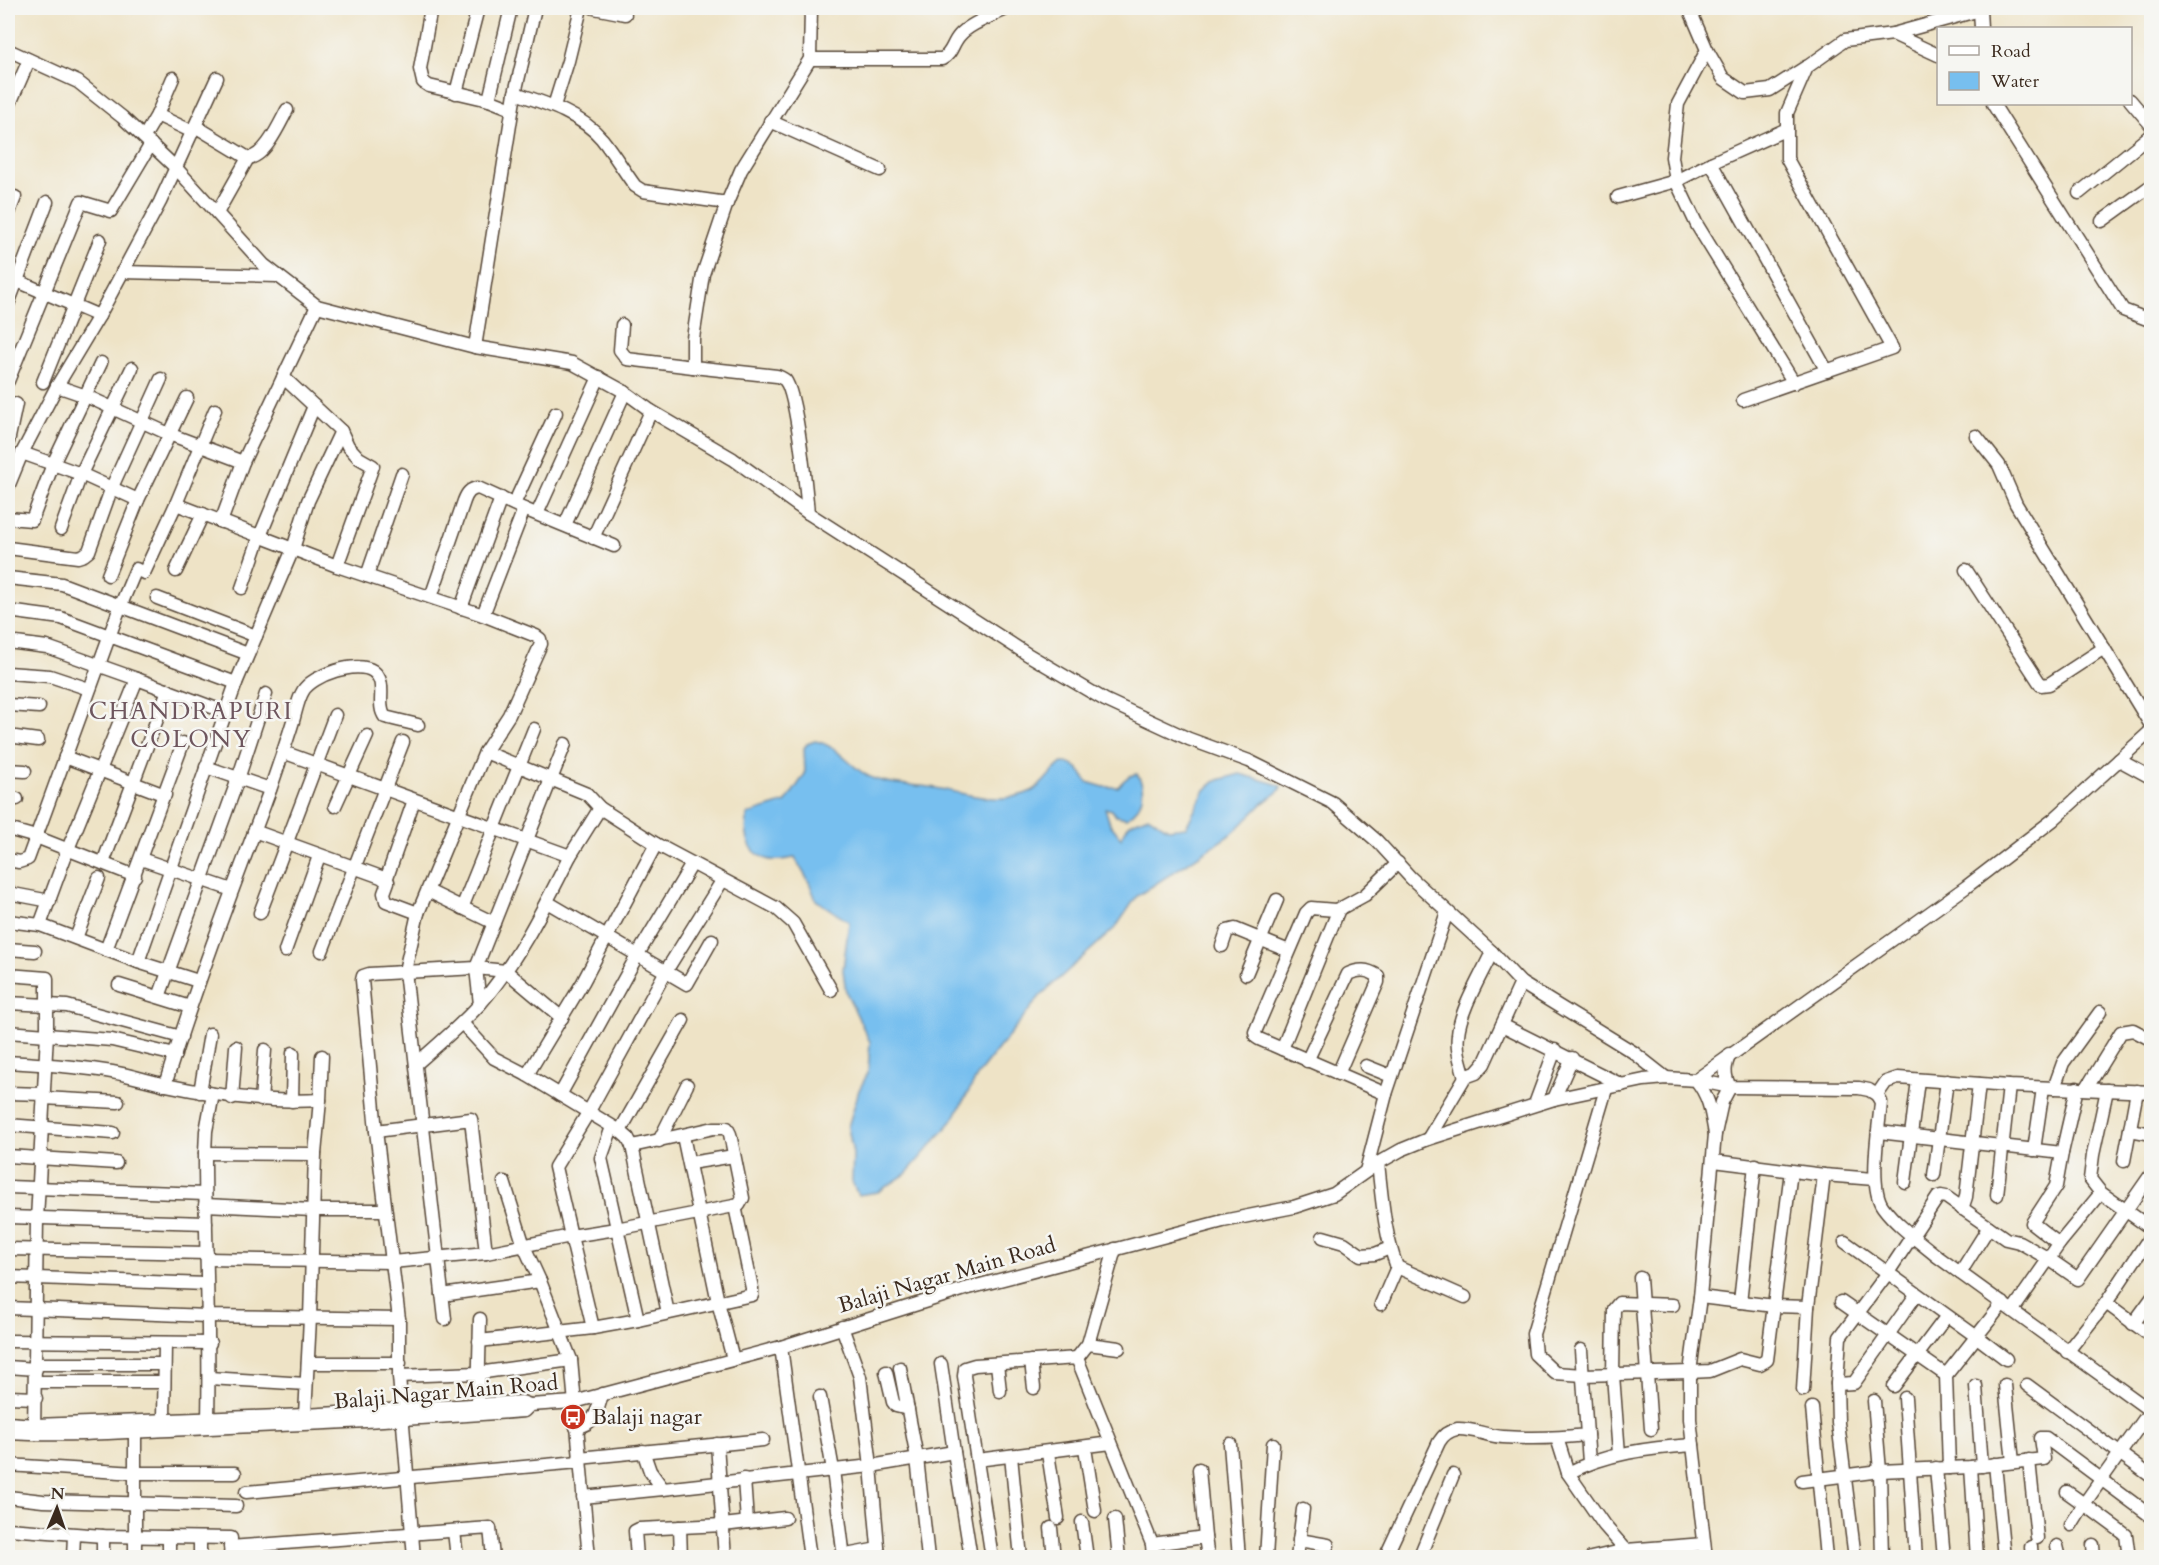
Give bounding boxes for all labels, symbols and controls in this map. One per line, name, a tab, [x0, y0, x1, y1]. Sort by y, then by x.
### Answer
legend	[1937, 27, 2132, 105]
text: Road	[1991, 39, 2031, 64]
text: Water	[1990, 69, 2040, 94]
district label: CHANDRAPURI COLONY	[89, 695, 293, 756]
street label: Balaji Nagar Main Road	[835, 1229, 1060, 1320]
street label: Balaji Nagar Main Road	[333, 1367, 560, 1417]
bus stop icon: Balaji nagar	[558, 1402, 588, 1432]
place label: Balaji nagar	[592, 1402, 703, 1432]
north arrow	[27, 1478, 87, 1538]
text: N	[50, 1483, 65, 1505]

